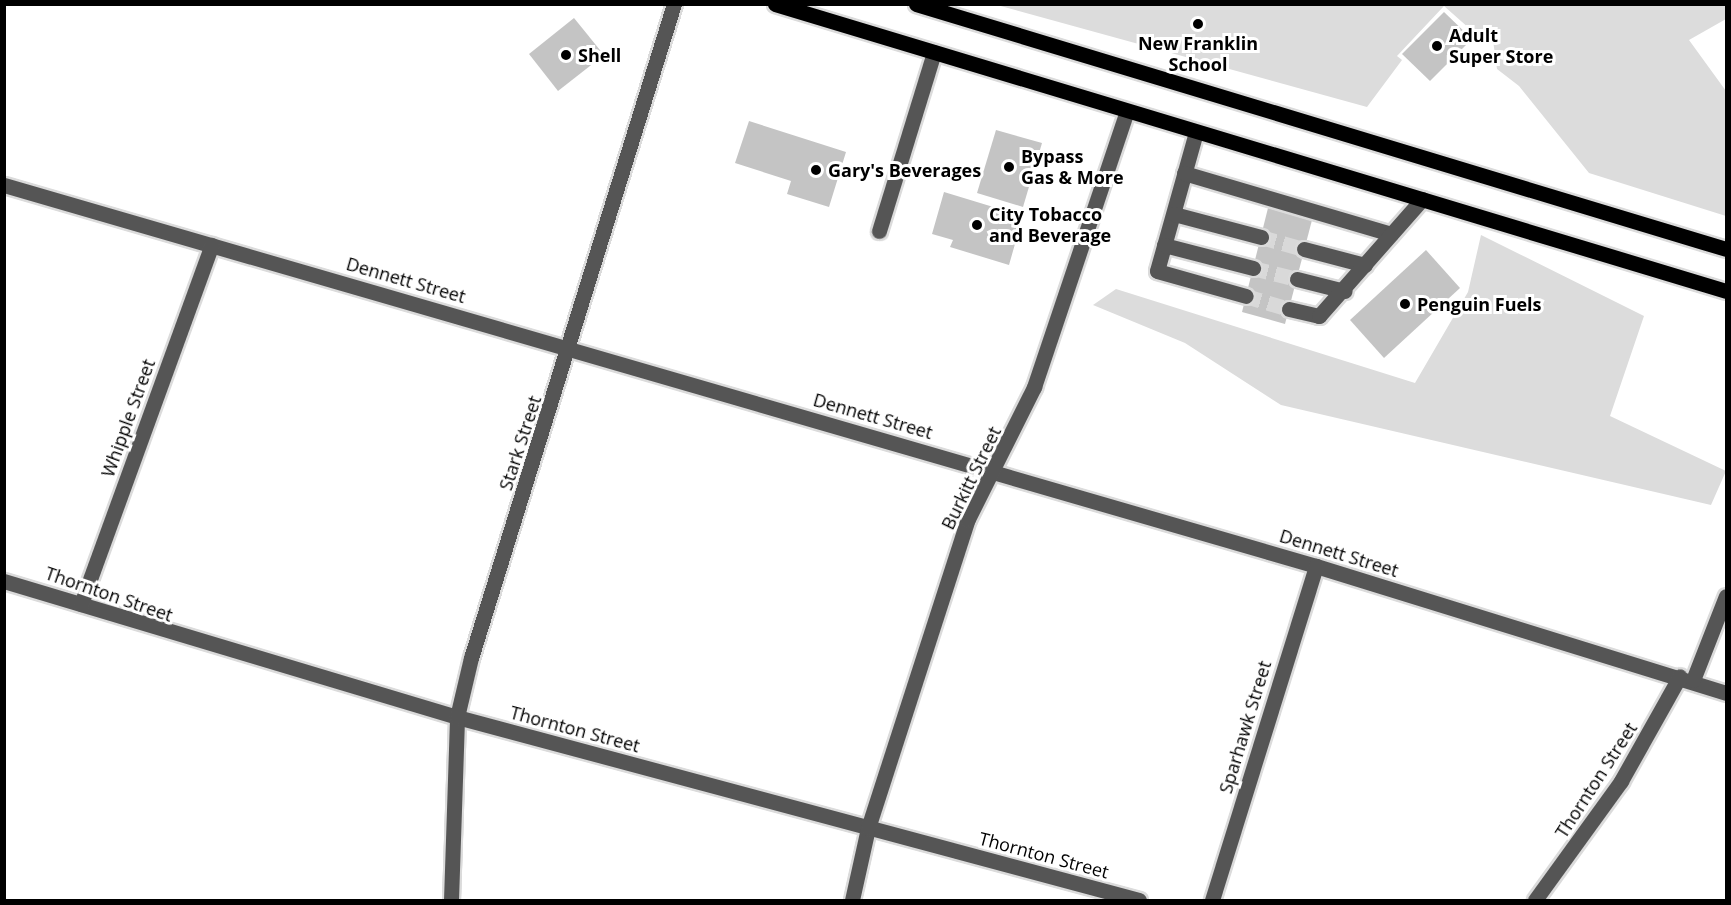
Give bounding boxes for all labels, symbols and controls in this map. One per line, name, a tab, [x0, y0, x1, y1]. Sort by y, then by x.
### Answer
marker: New Franklin School	[1191, 17, 1205, 31]
place label: Adult Super Store	[1449, 25, 1553, 68]
place label: New Franklin School	[1138, 33, 1258, 76]
marker: Adult Super Store	[1430, 39, 1444, 53]
place label: Shell	[578, 44, 621, 66]
marker: Shell	[559, 48, 573, 62]
place label: Bypass Gas & More	[1021, 146, 1124, 188]
place label: Gary's Beverages	[828, 159, 981, 181]
marker: Bypass Gas & More	[1002, 160, 1016, 174]
marker: Gary's Beverages	[809, 163, 823, 177]
place label: City Tobacco and Beverage	[989, 204, 1111, 246]
marker: City Tobacco and Beverage	[970, 218, 984, 232]
street label: Dennett Street	[344, 253, 468, 307]
place label: Penguin Fuels	[1417, 293, 1542, 315]
marker: Penguin Fuels	[1398, 297, 1412, 311]
street label: Whipple Street	[97, 356, 159, 480]
street label: Dennett Street	[811, 389, 935, 443]
street label: Stark Street	[495, 393, 545, 493]
street label: Burkitt Street	[937, 423, 1005, 533]
street label: Dennett Street	[1277, 525, 1401, 581]
street label: Thornton Street	[42, 562, 176, 626]
street label: Sparhawk Street	[1215, 658, 1275, 796]
street label: Thornton Street	[508, 701, 642, 757]
street label: Thornton Street	[1551, 718, 1641, 842]
street label: Thornton Street	[977, 827, 1111, 883]

